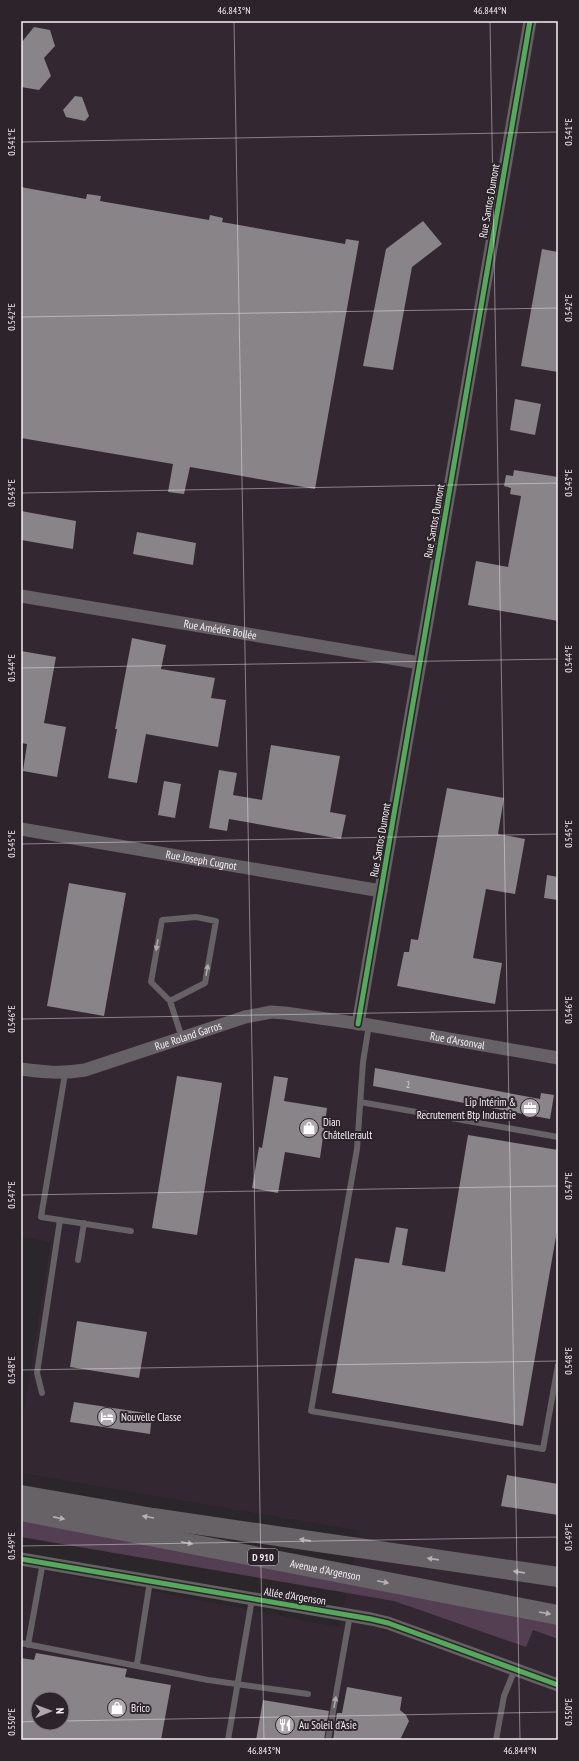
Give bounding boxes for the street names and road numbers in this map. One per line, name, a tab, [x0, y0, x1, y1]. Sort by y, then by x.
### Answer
street label: Rue Santos Dumont	[476, 163, 502, 239]
street label: Rue Santos Dumont	[421, 483, 447, 559]
street label: Rue Amédée Bollée	[183, 616, 258, 643]
street label: Rue Santos Dumont	[367, 802, 393, 878]
street label: Rue Joseph Cugnot	[165, 847, 238, 873]
street label: Rue Roland Garros	[153, 1018, 224, 1053]
street label: Rue d'Arsonval	[429, 1029, 486, 1052]
road number: D 910	[248, 1549, 278, 1565]
street label: Avenue d'Argenson	[289, 1556, 362, 1584]
street label: Allée d’Argenson	[263, 1584, 327, 1608]

